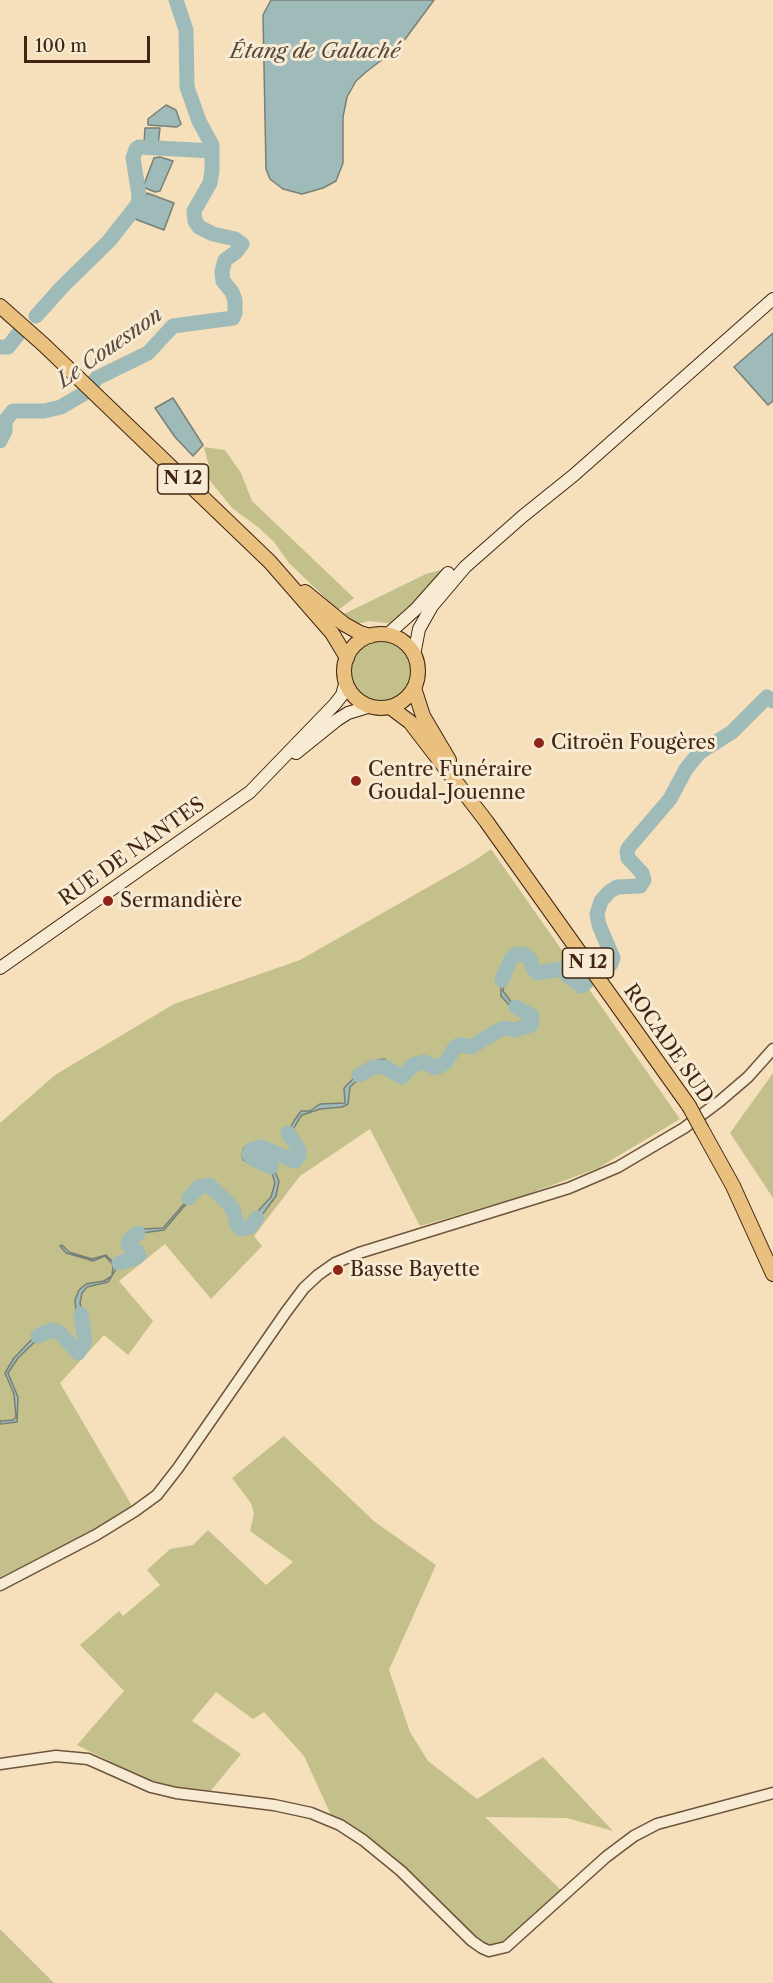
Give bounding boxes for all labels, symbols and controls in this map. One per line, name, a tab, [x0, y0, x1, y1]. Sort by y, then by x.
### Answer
scale bar	[27, 24, 153, 62]
text: 100 m	[35, 35, 87, 57]
water label: Étang de Galaché	[230, 39, 400, 65]
water label: Le Couesnon	[52, 302, 168, 394]
road number: N 12	[158, 464, 208, 494]
place label: Citroën Fougères	[551, 731, 716, 755]
marker: Citroën Fougères	[532, 736, 546, 750]
place label: Centre Funéraire Goudal-Jouenne	[368, 758, 532, 805]
marker: Centre Funéraire Goudal-Jouenne	[349, 774, 363, 788]
street label: RUE DE NANTES	[54, 793, 210, 911]
place label: Sermandière	[120, 889, 242, 913]
marker: Sermandière	[101, 894, 115, 908]
road number: N 12	[562, 948, 614, 978]
street label: ROCADE SUD	[618, 980, 718, 1108]
place label: Basse Bayette	[350, 1258, 480, 1282]
marker: Basse Bayette	[331, 1263, 345, 1277]

